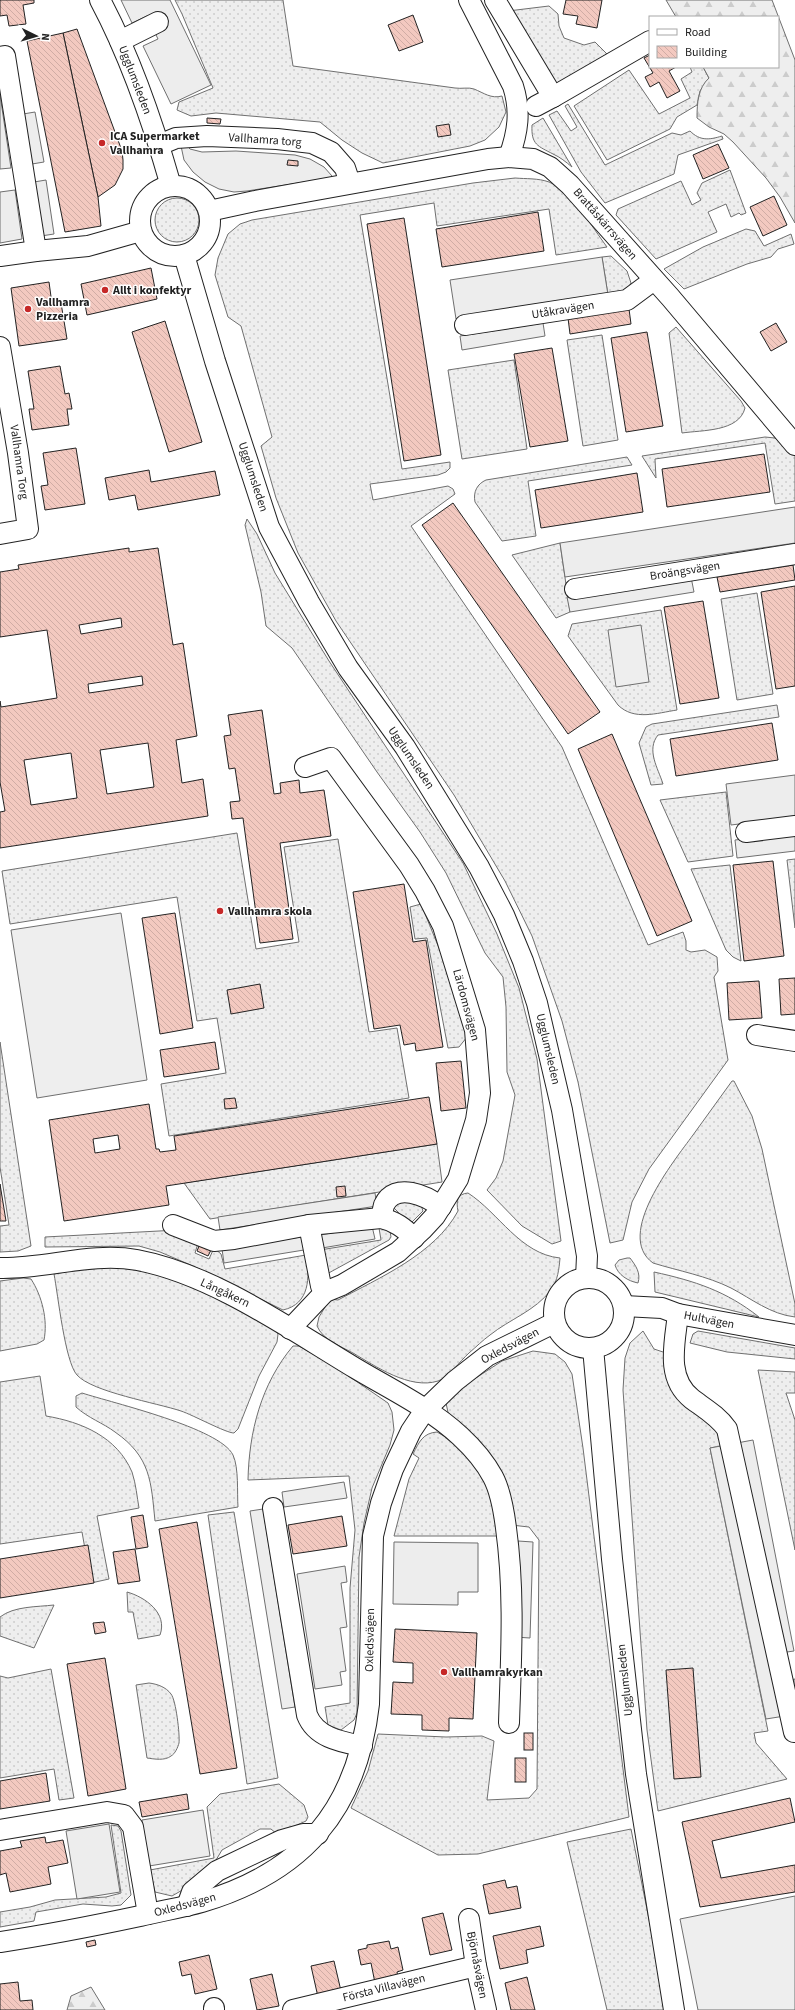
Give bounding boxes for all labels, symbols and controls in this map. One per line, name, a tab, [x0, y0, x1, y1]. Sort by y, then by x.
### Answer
north arrow	[16, 16, 56, 56]
legend	[649, 16, 779, 68]
text: Road	[685, 24, 711, 41]
text: N	[38, 33, 53, 41]
street label: Ugglumsleden	[114, 43, 156, 117]
text: Building	[685, 44, 727, 61]
place label: ICA Supermarket Vallhamra	[109, 128, 200, 159]
street label: Vallhamra torg	[228, 129, 302, 151]
marker: ICA Supermarket Vallhamra	[97, 138, 107, 148]
street label: Brattåskärrsvägen	[569, 184, 641, 264]
place label: Allt i konfektyr	[112, 282, 191, 299]
marker: Allt i konfektyr	[100, 285, 110, 295]
place label: Vallhamra Pizzeria	[35, 294, 90, 325]
street label: Utåkravägen	[530, 297, 596, 323]
marker: Vallhamra Pizzeria	[23, 304, 33, 314]
street label: Vallhamra Torg	[5, 424, 33, 500]
street label: Ugglumsleden	[234, 440, 272, 514]
street label: Broängsvägen	[649, 557, 721, 585]
street label: Ugglumsleden	[384, 723, 438, 793]
place label: Vallhamra skola	[227, 903, 312, 920]
marker: Vallhamra skola	[215, 906, 225, 916]
street label: Lärdomsvägen	[448, 967, 484, 1043]
street label: Ugglumsleden	[532, 1012, 564, 1086]
street label: Långåkern	[198, 1274, 252, 1312]
street label: Hultvägen	[682, 1307, 736, 1333]
street label: Oxledsvägen	[478, 1324, 542, 1368]
street label: Oxledsvägen	[361, 1608, 379, 1672]
street label: Ugglumsleden	[613, 1643, 637, 1717]
place label: Vallhamrakyrkan	[451, 1664, 543, 1681]
marker: Vallhamrakyrkan	[439, 1667, 449, 1677]
street label: Oxledsvägen	[152, 1889, 218, 1921]
street label: Björnåsvägen	[462, 1930, 492, 2000]
street label: Första Villavägen	[341, 1970, 427, 2006]

